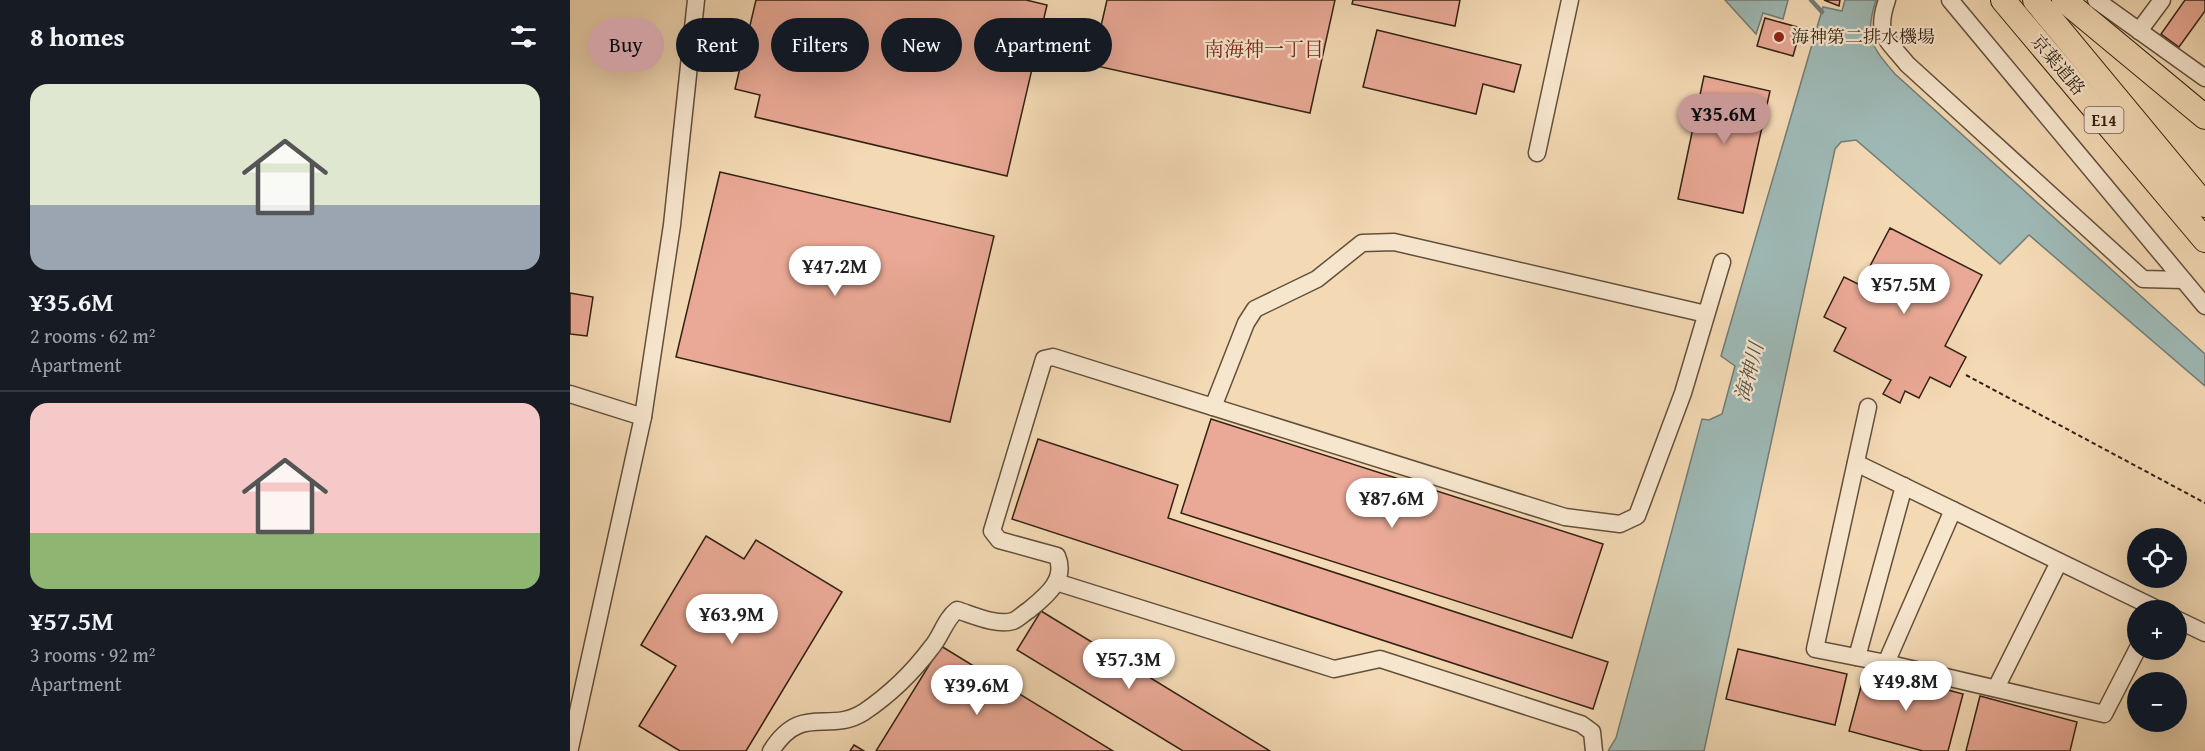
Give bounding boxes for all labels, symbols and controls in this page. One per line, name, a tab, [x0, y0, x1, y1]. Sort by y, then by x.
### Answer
text: 8 homes	[30, 17, 125, 56]
chip: Buy	[588, 18, 664, 72]
chip: Rent	[676, 18, 759, 72]
chip: Filters	[771, 18, 869, 72]
chip: New	[881, 18, 962, 72]
chip: Apartment	[974, 18, 1112, 72]
icon: filters	[507, 20, 540, 53]
place label: 海神第二排水機場	[1791, 23, 1935, 50]
street label: 京葉道路	[2025, 28, 2092, 101]
marker: 海神第二排水機場	[1772, 30, 1786, 44]
district label: 南海神一丁目	[1204, 34, 1324, 63]
pin: ¥35.6M	[1675, 94, 1773, 145]
text: ¥35.6M	[1692, 99, 1756, 128]
road number: E14	[2084, 107, 2123, 133]
icon: home	[231, 123, 339, 231]
pin: ¥47.2M	[786, 246, 884, 297]
text: ¥47.2M	[803, 251, 867, 280]
pin: ¥57.5M	[1855, 264, 1953, 315]
text: ¥57.5M	[1872, 269, 1936, 298]
text: ¥35.6M	[30, 282, 114, 321]
text: 2 rooms · 62 m²	[30, 321, 156, 350]
water label: 海神川	[1727, 337, 1771, 405]
text: Apartment	[30, 350, 122, 379]
icon: home	[231, 442, 339, 550]
pin: ¥87.6M	[1343, 478, 1441, 529]
text: ¥87.6M	[1360, 483, 1424, 512]
map controls	[2127, 528, 2187, 732]
button: locate	[2127, 528, 2187, 588]
pin: ¥63.9M	[683, 594, 781, 645]
text: ¥63.9M	[700, 599, 764, 628]
button: +	[2127, 600, 2187, 660]
text: ¥57.5M	[30, 601, 114, 640]
pin: ¥57.3M	[1080, 639, 1178, 690]
text: 3 rooms · 92 m²	[30, 640, 156, 669]
text: ¥57.3M	[1097, 644, 1161, 673]
pin: ¥49.8M	[1857, 661, 1955, 712]
pin: ¥39.6M	[928, 665, 1026, 716]
text: ¥49.8M	[1874, 666, 1938, 695]
text: Apartment	[30, 669, 122, 698]
text: ¥39.6M	[945, 670, 1009, 699]
button: −	[2127, 672, 2187, 732]

